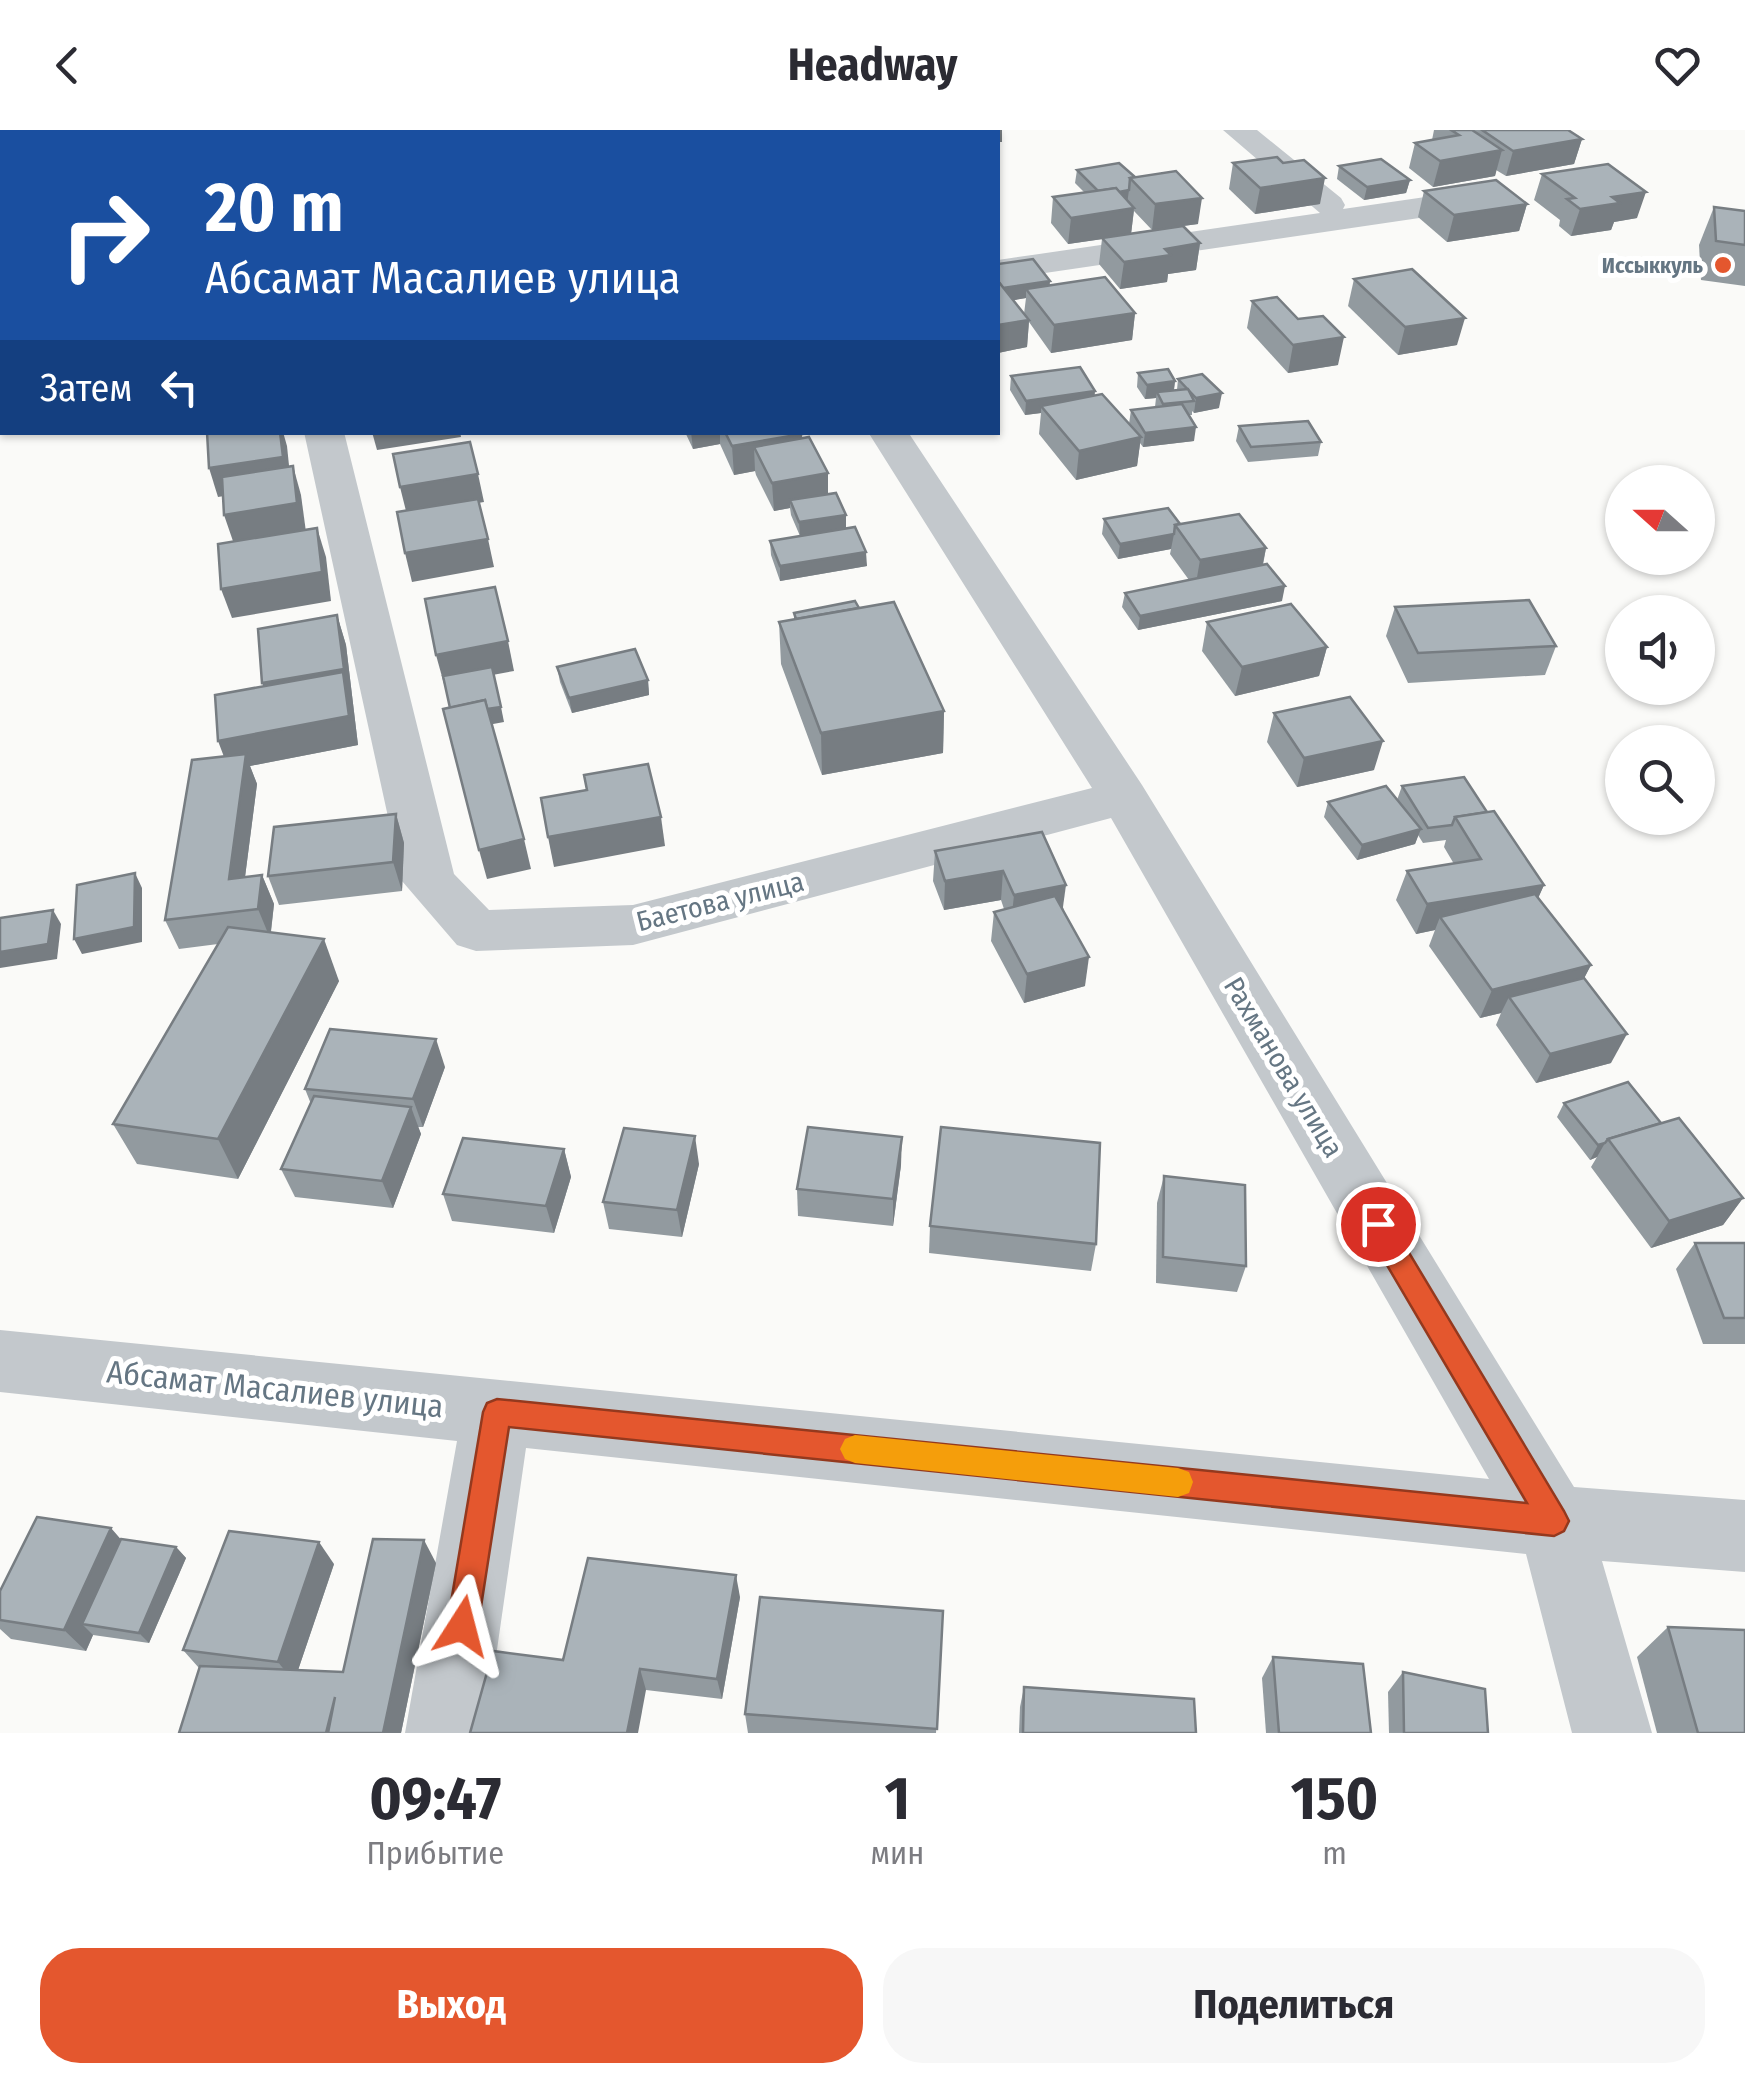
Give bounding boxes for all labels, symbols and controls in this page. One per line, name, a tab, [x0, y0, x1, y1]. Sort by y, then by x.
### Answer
icon: back	[40, 38, 95, 93]
text: Headway	[788, 38, 957, 92]
icon: heart	[1650, 38, 1705, 93]
text: 20 m	[205, 166, 344, 250]
icon: right	[40, 170, 170, 300]
text: Абсамат Масалиев улица	[205, 251, 681, 305]
place label: Иссыккуль	[1602, 252, 1704, 279]
marker: Иссыккуль	[1712, 254, 1734, 276]
icon: left	[152, 360, 207, 415]
text: Затем	[40, 365, 132, 411]
north arrow	[1605, 465, 1715, 575]
map controls	[1605, 465, 1715, 835]
button: sound	[1605, 595, 1715, 705]
button: search	[1605, 725, 1715, 835]
street label: Баетова улица	[633, 865, 807, 938]
street label: Рахманова улица	[1217, 971, 1350, 1163]
pin	[1336, 1182, 1421, 1267]
icon: arrive	[1351, 1197, 1406, 1252]
street label: Абсамат Масалиев улица	[105, 1352, 445, 1426]
position arrow	[410, 1574, 514, 1678]
text: 09:47	[369, 1763, 501, 1835]
text: 1	[885, 1763, 910, 1835]
text: 150	[1291, 1763, 1378, 1835]
text: Прибытие	[367, 1834, 504, 1872]
text: мин	[871, 1834, 924, 1872]
text: m	[1322, 1834, 1347, 1872]
button: Выход	[40, 1948, 863, 2063]
button: Поделиться	[883, 1948, 1705, 2063]

